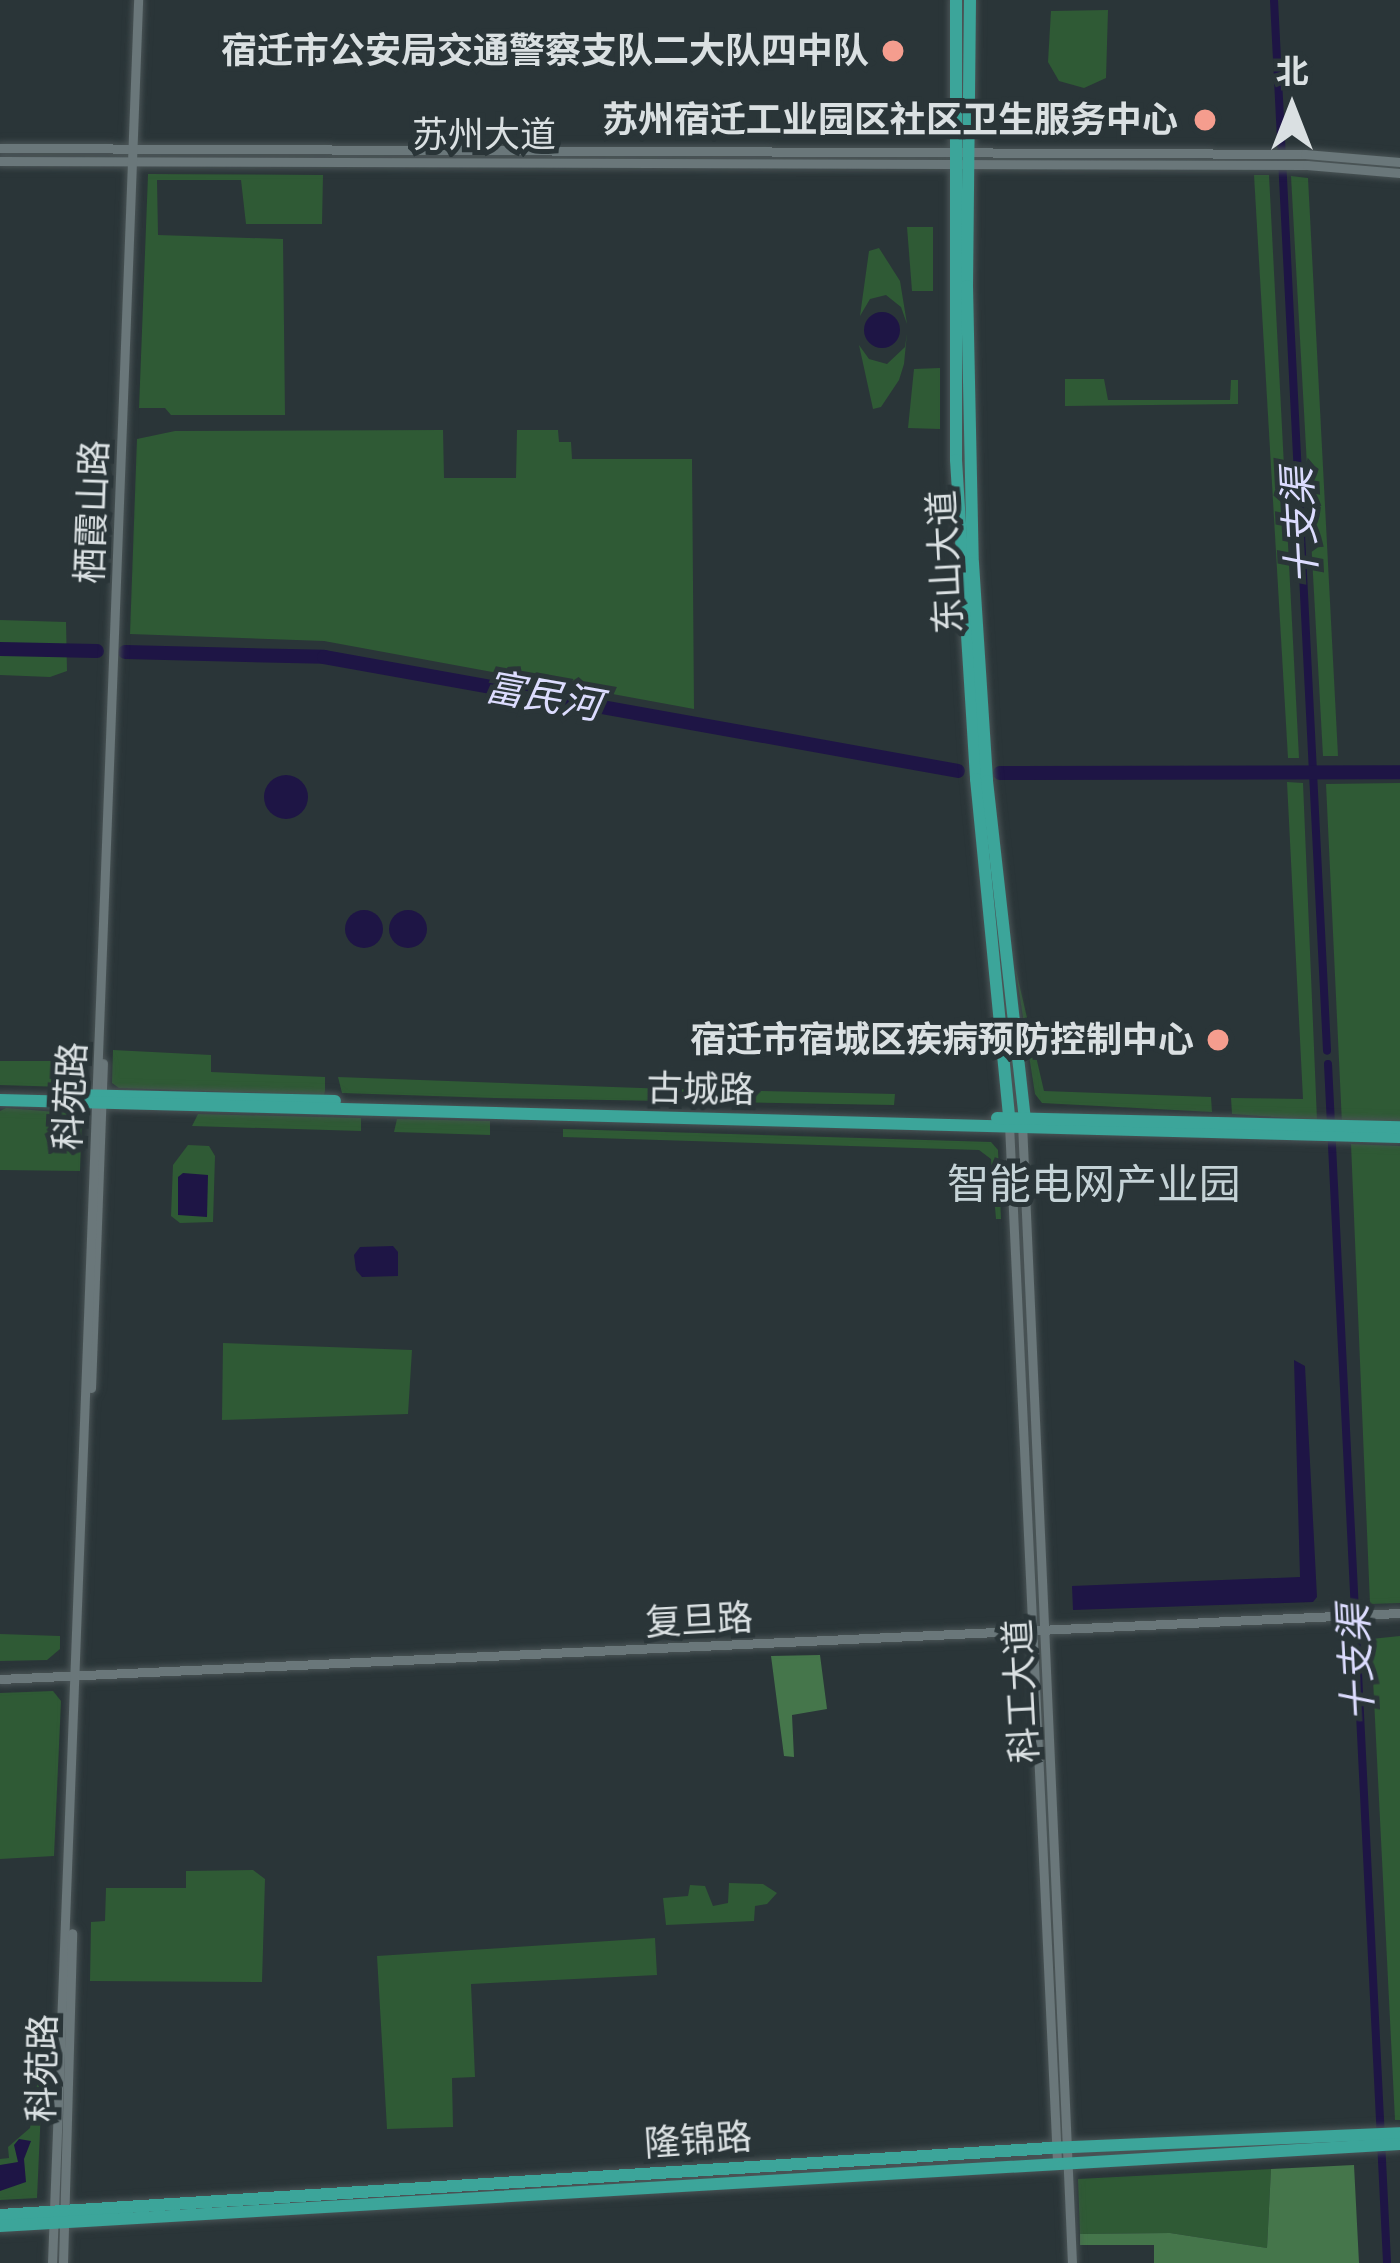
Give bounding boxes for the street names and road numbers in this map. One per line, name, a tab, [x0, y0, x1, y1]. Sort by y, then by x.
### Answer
street label: 苏州大道	[412, 113, 556, 157]
street label: 栖霞山路	[68, 439, 116, 585]
street label: 东山大道	[920, 489, 970, 635]
street label: 科苑路	[46, 1041, 94, 1151]
street label: 古城路	[647, 1066, 755, 1112]
street label: 复旦路	[644, 1596, 754, 1644]
street label: 科工大道	[996, 1618, 1046, 1764]
street label: 科苑路	[19, 2014, 65, 2122]
street label: 隆锦路	[643, 2115, 753, 2165]

